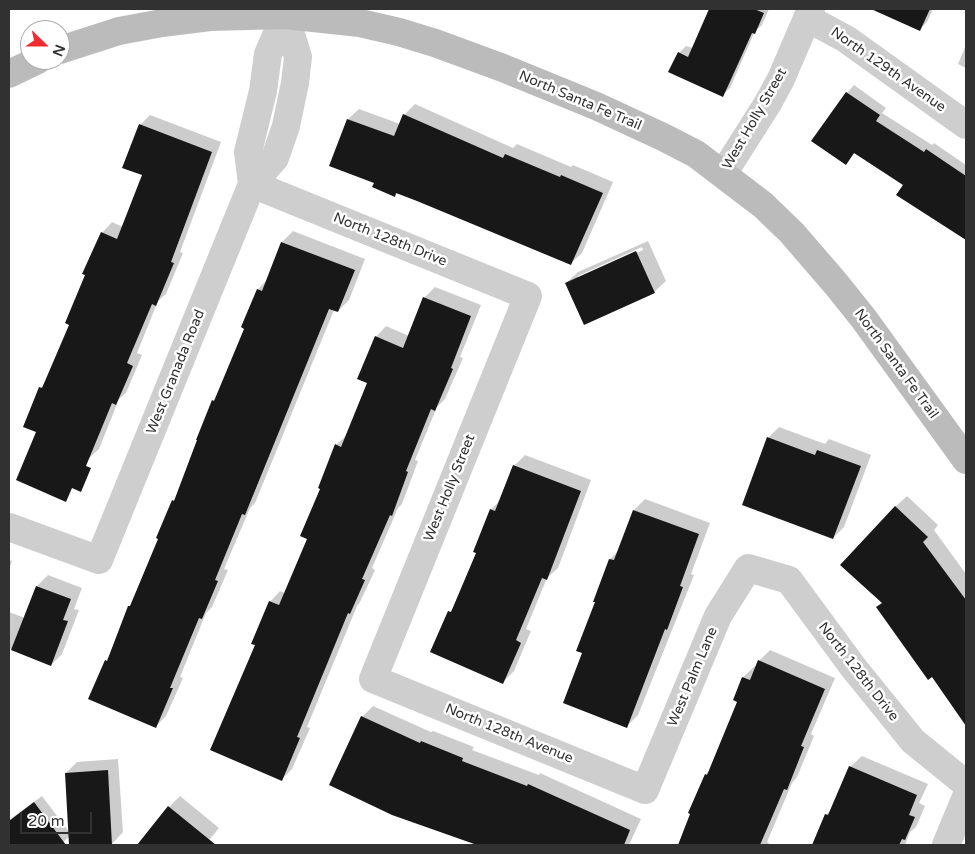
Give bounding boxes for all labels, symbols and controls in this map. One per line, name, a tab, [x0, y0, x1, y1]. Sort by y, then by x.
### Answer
north arrow	[20, 20, 70, 70]
street label: North 129th Avenue	[827, 24, 949, 116]
text: N	[48, 42, 68, 59]
street label: West Holly Street	[719, 65, 791, 173]
street label: North Santa Fe Trail	[516, 68, 644, 134]
street label: North 128th Drive	[331, 210, 449, 270]
street label: North Santa Fe Trail	[851, 306, 941, 422]
street label: West Granada Road	[143, 307, 209, 437]
street label: West Holly Street	[421, 432, 479, 544]
street label: North 128th Drive	[814, 619, 902, 725]
street label: West Palm Lane	[664, 625, 722, 729]
street label: North 128th Avenue	[443, 701, 575, 767]
scale bar	[22, 802, 95, 834]
text: 20 m	[28, 812, 65, 830]

